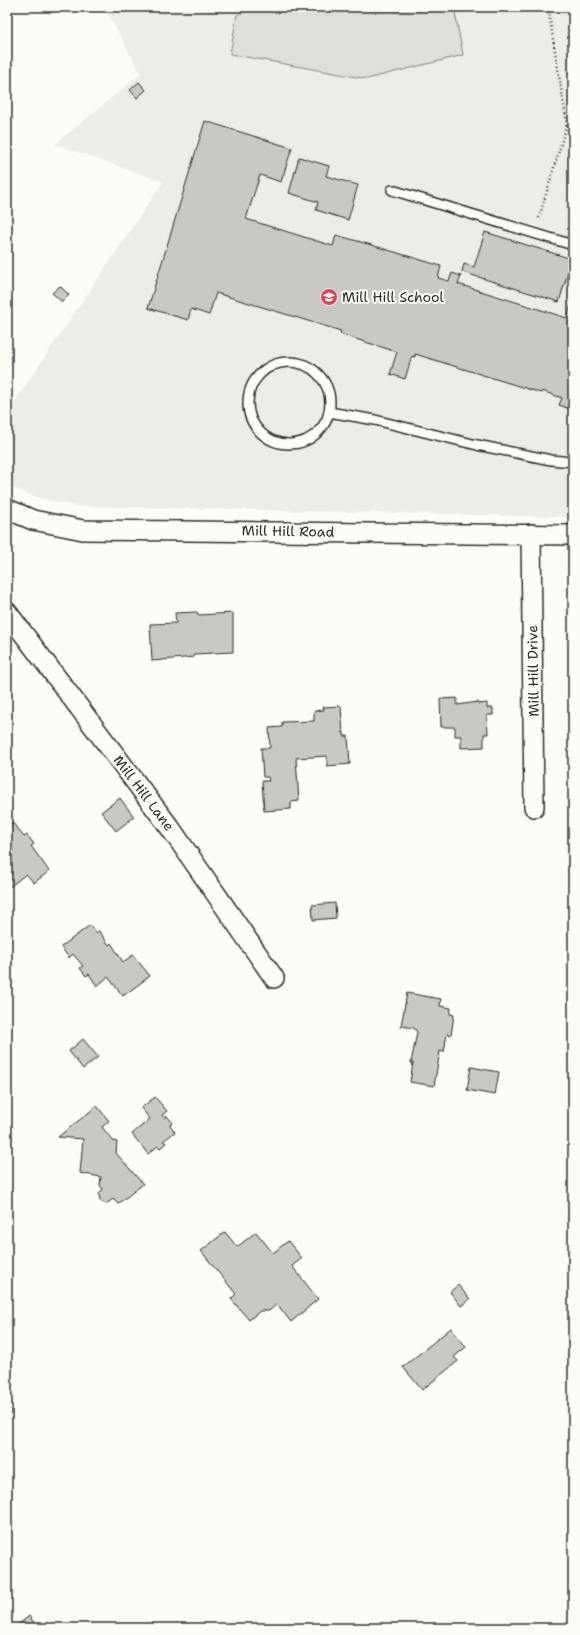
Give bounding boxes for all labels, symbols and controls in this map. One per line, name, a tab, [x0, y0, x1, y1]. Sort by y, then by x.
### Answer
school or university icon: Mill Hill School	[319, 287, 339, 307]
place label: Mill Hill School	[342, 288, 444, 306]
street label: Mill Hill Road	[241, 521, 335, 541]
street label: Mill Hill Drive	[523, 625, 543, 717]
street label: Mill Hill Lane	[110, 752, 178, 835]

